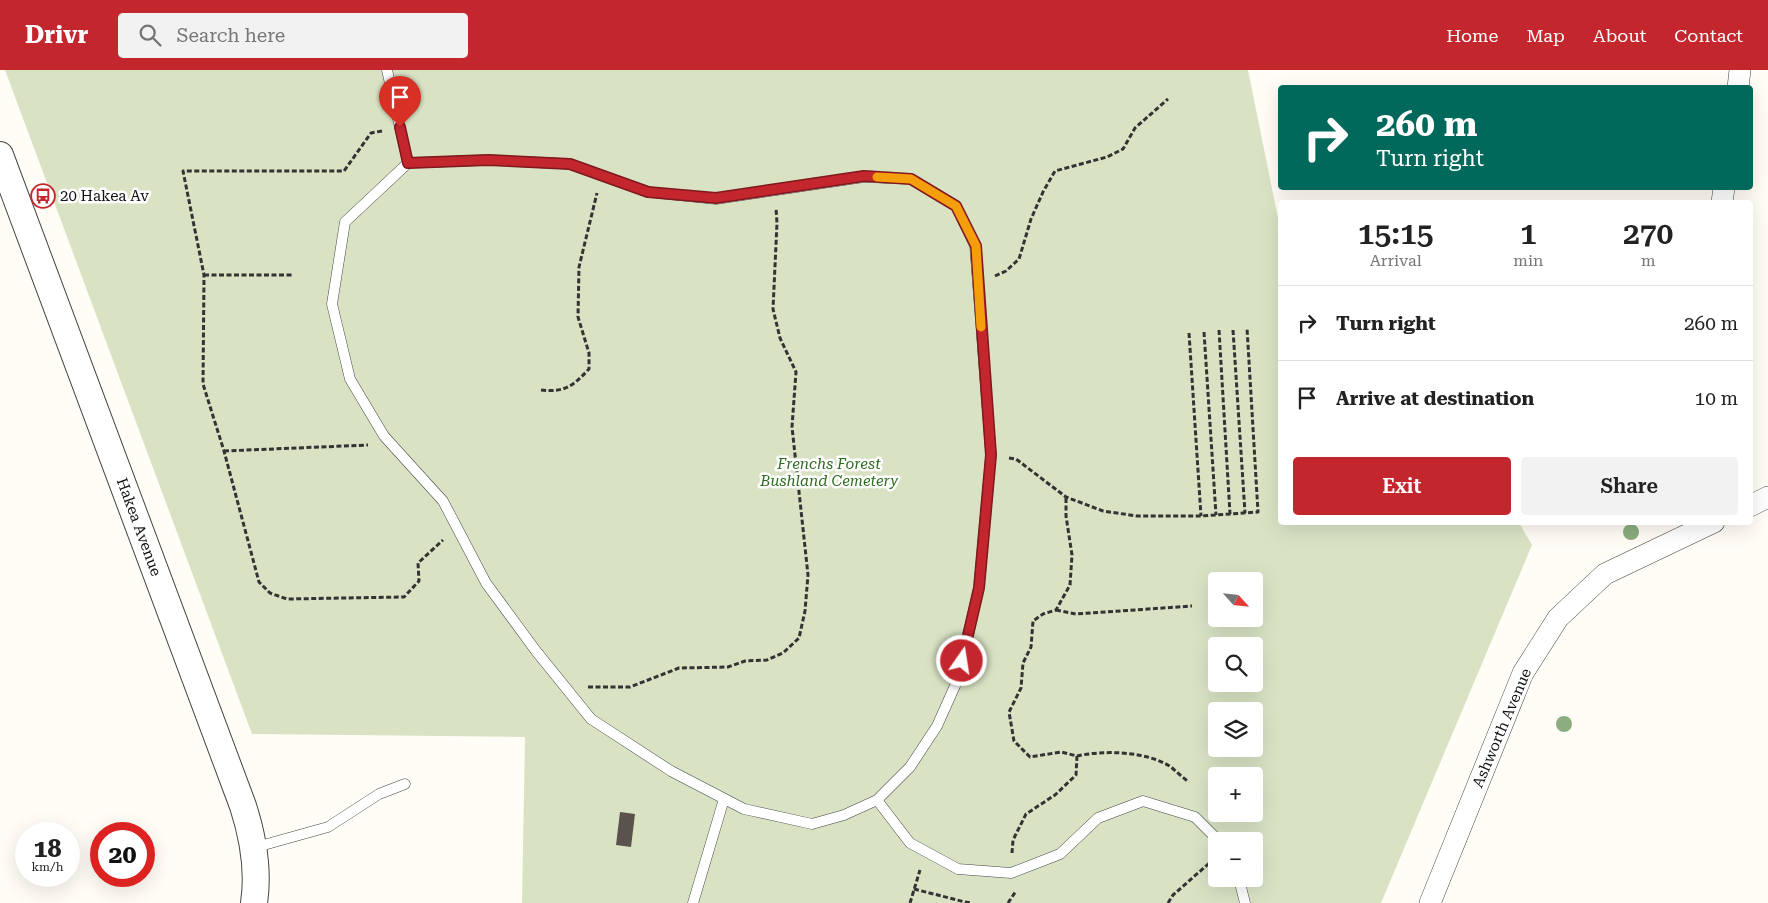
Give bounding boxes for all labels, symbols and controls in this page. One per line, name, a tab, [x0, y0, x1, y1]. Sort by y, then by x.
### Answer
search box	[118, 13, 468, 58]
text: Drivr	[25, 21, 88, 49]
icon: search	[136, 21, 164, 49]
text: Search here	[176, 24, 285, 47]
text: Home	[1446, 25, 1498, 46]
text: Map	[1526, 25, 1565, 46]
text: About	[1593, 25, 1646, 46]
text: Contact	[1674, 25, 1743, 46]
pin	[379, 76, 421, 127]
icon: arrive	[386, 83, 414, 111]
text: 260 m	[1376, 104, 1477, 145]
icon: right	[1293, 105, 1358, 170]
text: Turn right	[1376, 146, 1484, 171]
bus stop icon: 20 Hakea Av	[30, 183, 56, 209]
place label: 20 Hakea Av	[60, 187, 149, 205]
text: 15:15	[1358, 216, 1434, 251]
text: 1	[1520, 216, 1537, 251]
text: 270	[1623, 216, 1673, 251]
text: Arrival	[1370, 251, 1422, 270]
text: min	[1513, 251, 1543, 270]
text: m	[1641, 251, 1655, 270]
icon: right	[1293, 309, 1321, 337]
text: Turn right	[1336, 312, 1436, 335]
text: 260 m	[1684, 312, 1738, 335]
icon: arrive	[1293, 384, 1321, 412]
text: Arrive at destination	[1336, 387, 1534, 410]
text: 10 m	[1695, 387, 1738, 410]
park label: Frenchs Forest Bushland Cemetery	[759, 455, 898, 490]
button: Exit	[1293, 457, 1511, 515]
button: Share	[1521, 457, 1738, 515]
street label: Hakea Avenue	[113, 475, 165, 579]
north arrow	[1208, 572, 1262, 628]
map controls	[1208, 572, 1263, 887]
position arrow	[935, 634, 987, 686]
button: search	[1208, 637, 1263, 692]
street label: Ashworth Avenue	[1469, 666, 1535, 790]
button: layers	[1208, 702, 1263, 757]
button: +	[1208, 767, 1263, 822]
speed limit sign: 20	[90, 822, 155, 887]
button: −	[1208, 832, 1263, 887]
text: 18	[33, 834, 62, 863]
text: km/h	[31, 860, 64, 874]

